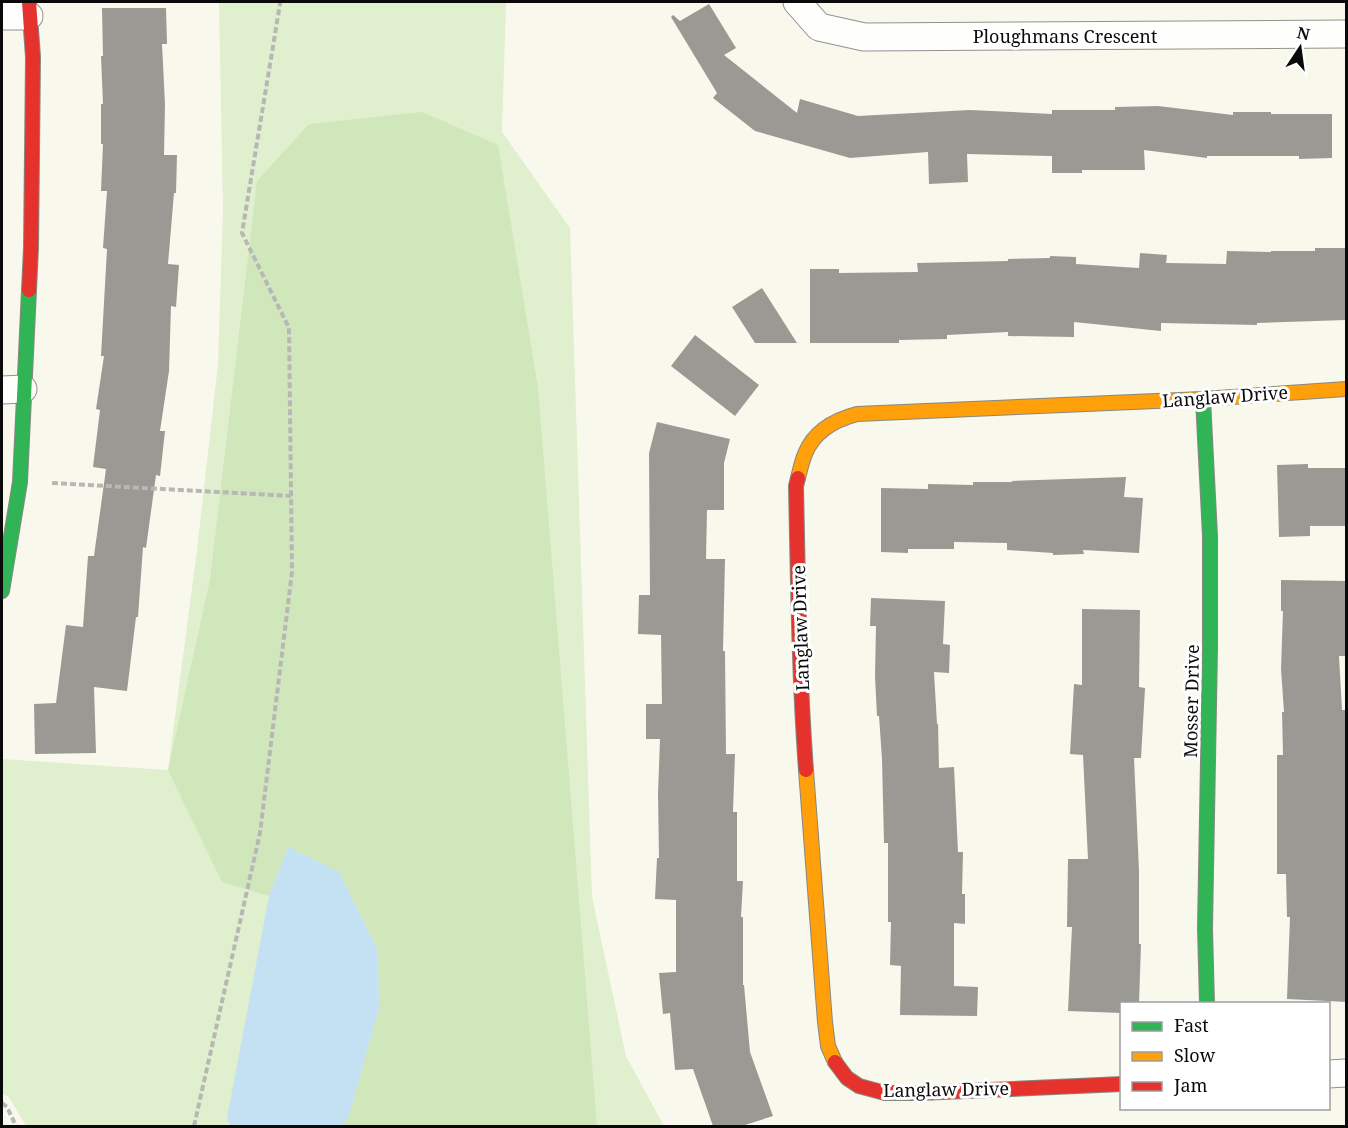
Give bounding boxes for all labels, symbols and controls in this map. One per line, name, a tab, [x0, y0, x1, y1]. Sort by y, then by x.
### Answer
north arrow	[1270, 18, 1330, 78]
text: N	[1295, 21, 1312, 46]
street label: Ploughmans Crescent	[973, 24, 1157, 48]
street label: Langlaw Drive	[1161, 380, 1289, 412]
street label: Langlaw Drive	[786, 565, 814, 691]
street label: Mosser Drive	[1178, 644, 1204, 758]
legend	[1120, 1002, 1330, 1110]
text: Fast	[1174, 1013, 1209, 1037]
text: Slow	[1174, 1043, 1216, 1067]
text: Jam	[1173, 1073, 1208, 1097]
street label: Langlaw Drive	[883, 1076, 1009, 1102]

